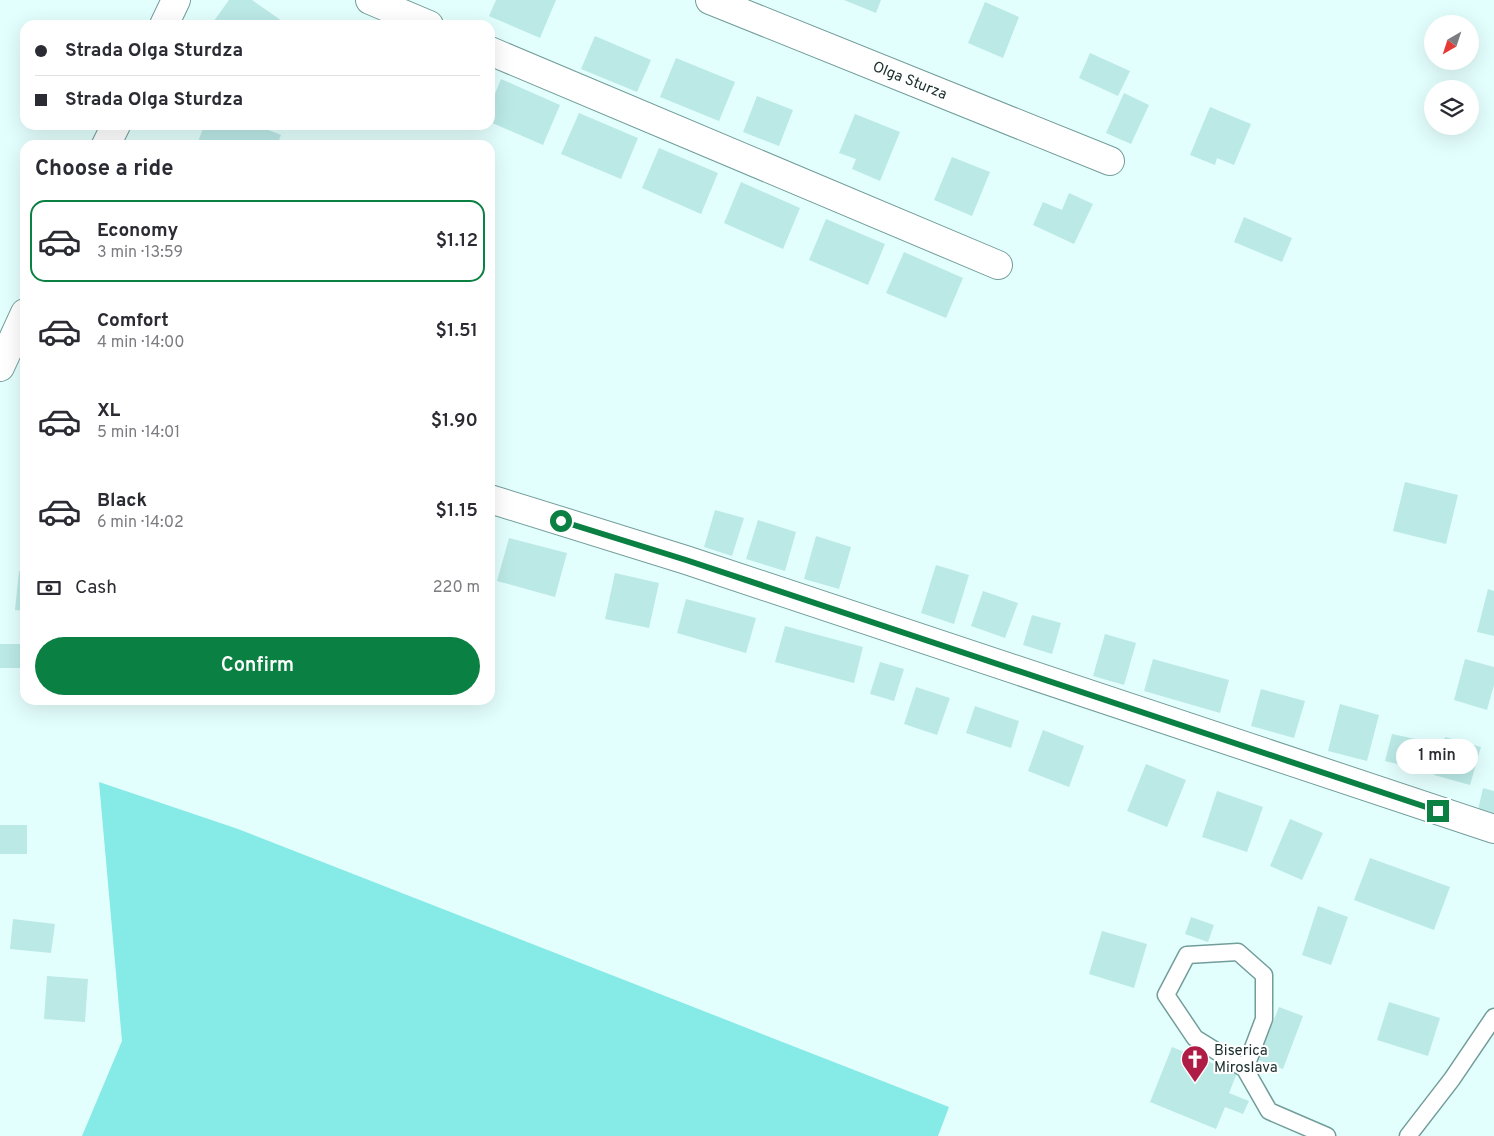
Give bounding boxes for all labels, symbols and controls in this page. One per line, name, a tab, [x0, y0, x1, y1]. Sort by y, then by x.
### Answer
north arrow	[1424, 15, 1479, 70]
map controls	[1424, 15, 1479, 135]
text: Strada Olga Sturdza	[65, 39, 243, 63]
street label: Olga Sturza	[869, 58, 949, 105]
button: layers	[1424, 80, 1479, 135]
text: Strada Olga Sturdza	[65, 88, 243, 112]
text: Choose a ride	[35, 156, 173, 183]
icon: car	[37, 219, 82, 264]
text: Economy	[97, 219, 178, 243]
text: $1.12	[436, 229, 478, 253]
text: 3 min · 13:59	[97, 243, 183, 263]
icon: car	[37, 309, 82, 354]
text: Comfort	[97, 309, 169, 333]
text: $1.51	[436, 319, 478, 343]
text: 4 min · 14:00	[97, 333, 184, 353]
icon: car	[37, 399, 82, 444]
text: XL	[97, 399, 120, 423]
text: $1.90	[431, 409, 478, 433]
text: 5 min · 14:01	[97, 423, 180, 443]
icon: car	[37, 489, 82, 534]
text: Black	[97, 489, 147, 513]
text: $1.15	[436, 499, 478, 523]
route start	[550, 510, 572, 532]
text: 6 min · 14:02	[97, 513, 184, 533]
icon: cash	[35, 574, 63, 602]
text: Cash	[75, 576, 117, 600]
text: 220 m	[433, 578, 480, 598]
button: Confirm	[35, 637, 480, 695]
callout: 1 min	[1397, 738, 1479, 774]
text: 1 min	[1418, 746, 1456, 766]
route end	[1427, 800, 1449, 822]
place label: Biserica Miroslava	[1214, 1042, 1278, 1078]
church icon: Biserica Miroslava	[1180, 1044, 1210, 1083]

